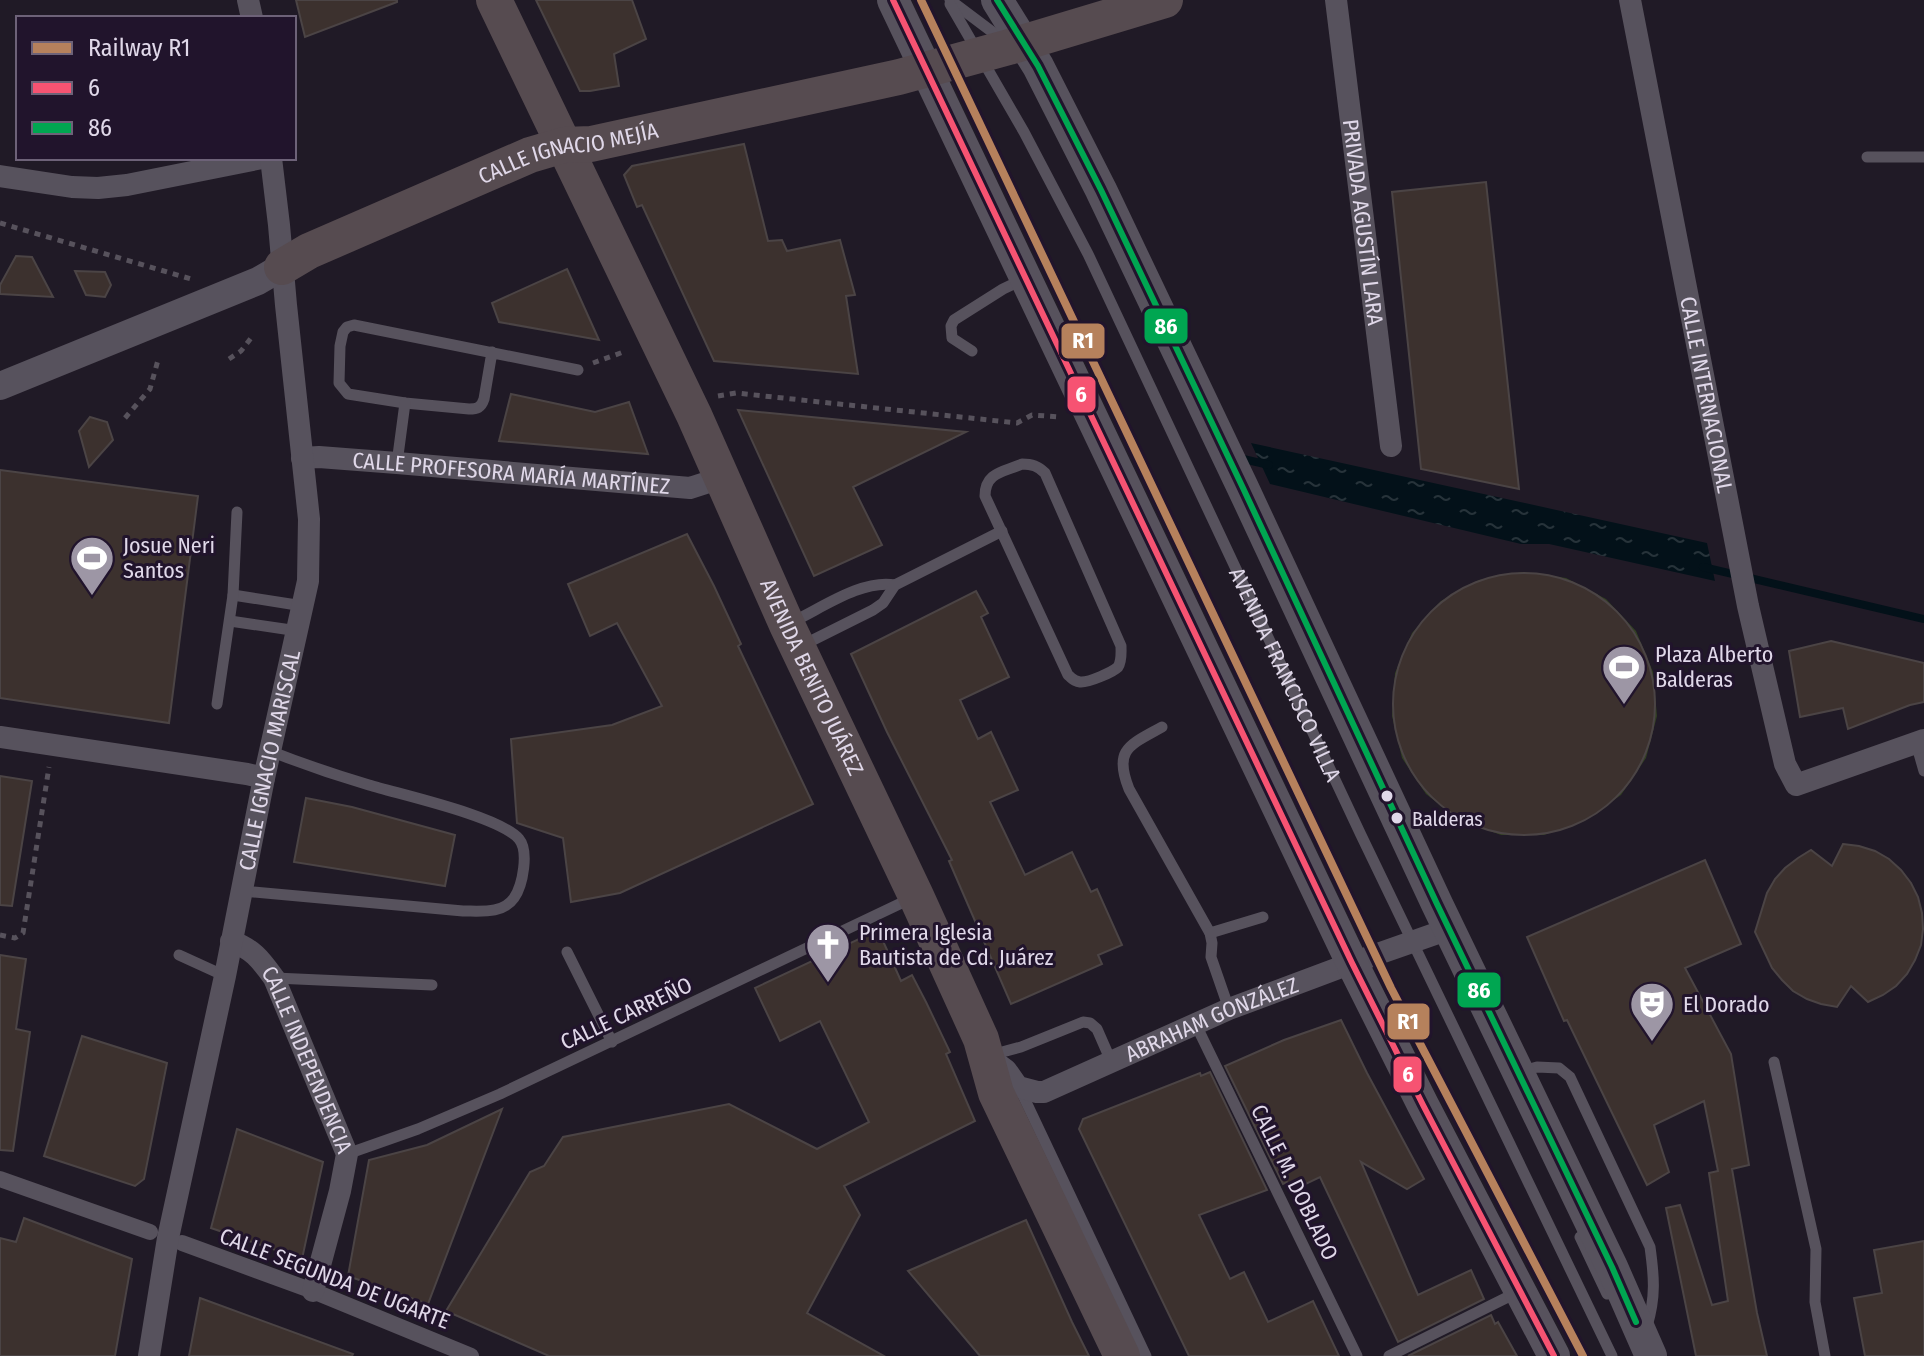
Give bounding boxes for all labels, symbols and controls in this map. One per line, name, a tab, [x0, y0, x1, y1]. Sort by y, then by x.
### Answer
legend	[16, 16, 296, 160]
text: Railway R1	[88, 34, 190, 62]
text: 6	[88, 74, 100, 102]
text: 86	[88, 114, 112, 142]
street label: CALLE IGNACIO MEJÍA	[474, 117, 661, 190]
street label: PRIVADA AGUSTÍN LARA	[1337, 118, 1389, 327]
street label: CALLE INTERNACIONAL	[1674, 294, 1739, 495]
line badge: 86	[1143, 307, 1189, 345]
text: 86	[1154, 313, 1178, 340]
line badge: R1	[1060, 322, 1106, 360]
text: R1	[1072, 327, 1094, 354]
line badge: 6	[1066, 375, 1097, 414]
text: 6	[1075, 381, 1087, 408]
street label: CALLE PROFESORA MARÍA MARTÍNEZ	[352, 447, 671, 500]
place label: Josue Neri Santos	[123, 532, 215, 584]
sports icon: Josue Neri Santos	[68, 534, 116, 597]
street label: AVENIDA FRANCISCO VILLA	[1223, 563, 1347, 786]
street label: AVENIDA BENITO JUÁREZ	[754, 575, 870, 780]
place label: Plaza Alberto Balderas	[1655, 641, 1773, 693]
sports icon: Plaza Alberto Balderas	[1600, 643, 1648, 706]
street label: CALLE IGNACIO MARISCAL	[233, 647, 306, 873]
unlabelled marker	[1379, 788, 1395, 804]
place label: Balderas	[1412, 807, 1483, 831]
marker: Balderas	[1389, 810, 1405, 826]
place label: Primera Iglesia Bautista de Cd. Juárez	[859, 919, 1054, 971]
church icon: Primera Iglesia Bautista de Cd. Juárez	[804, 921, 852, 984]
street label: CALLE INDEPENDENCIA	[256, 961, 358, 1158]
street label: CALLE CARREÑO	[556, 971, 696, 1056]
street label: ABRAHAM GONZÁLEZ	[1121, 971, 1302, 1068]
line badge: 86	[1456, 971, 1502, 1009]
text: 86	[1467, 977, 1491, 1004]
theatre icon: El Dorado	[1628, 980, 1676, 1043]
place label: El Dorado	[1683, 991, 1770, 1018]
line badge: R1	[1386, 1002, 1431, 1041]
text: R1	[1397, 1008, 1419, 1035]
line badge: 6	[1392, 1055, 1423, 1094]
text: 6	[1402, 1061, 1414, 1088]
street label: CALLE M. DOBLADO	[1245, 1100, 1344, 1264]
street label: CALLE SEGUNDA DE UGARTE	[216, 1222, 454, 1335]

